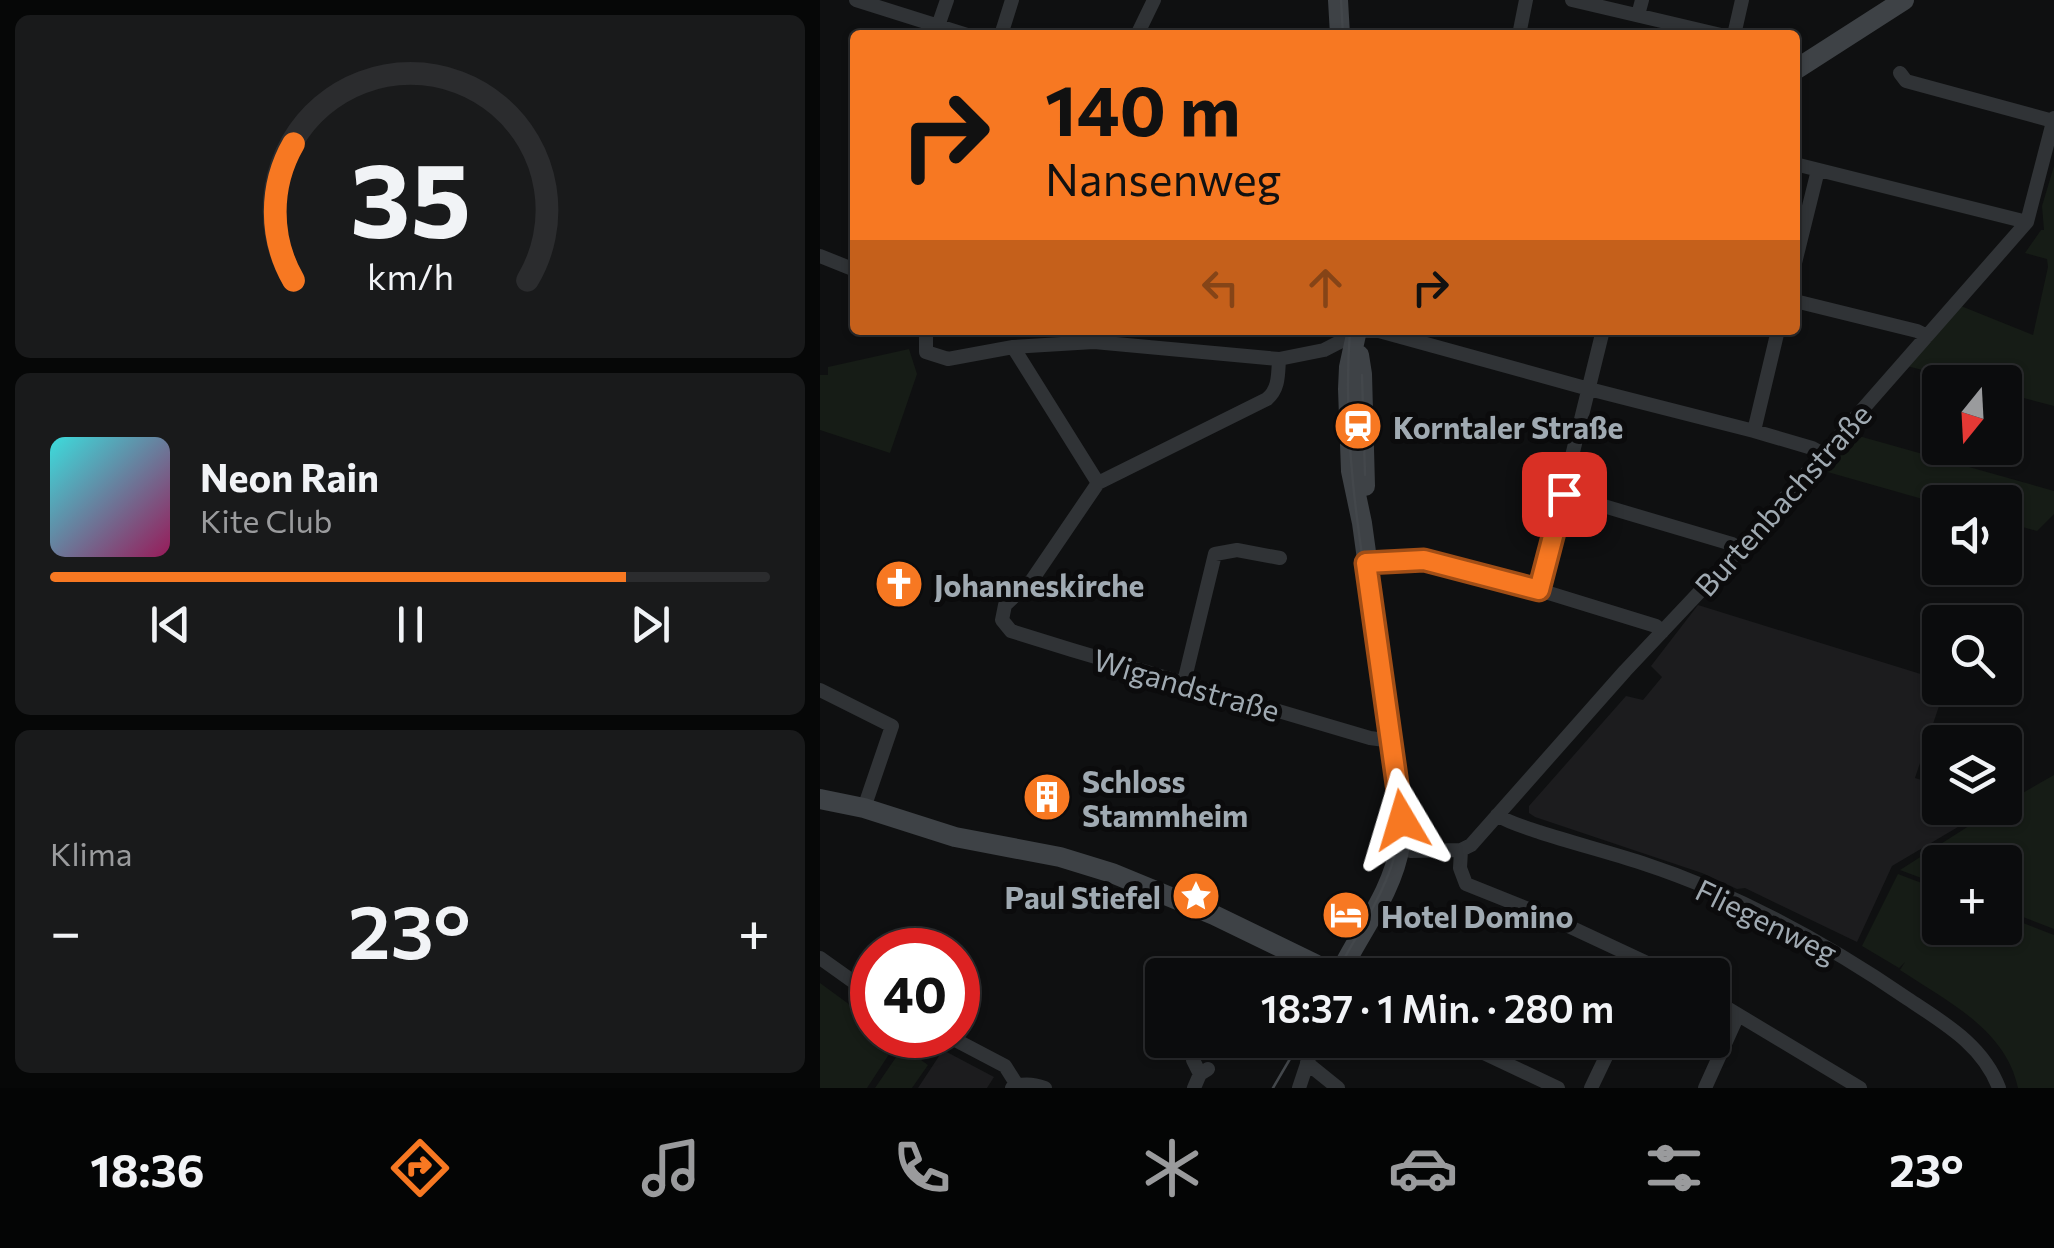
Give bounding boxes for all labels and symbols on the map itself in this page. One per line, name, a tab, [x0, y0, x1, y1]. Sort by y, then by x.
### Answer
north arrow	[1922, 365, 2022, 465]
street label: Burtenbachstraße	[1686, 395, 1878, 603]
station icon: Korntaler Straße	[1332, 400, 1384, 452]
place label: Korntaler Straße	[1393, 408, 1623, 445]
pin	[1522, 452, 1607, 537]
church icon: Johanneskirche	[873, 558, 925, 610]
place label: Johanneskirche	[934, 566, 1144, 603]
street label: Wigandstraße	[1090, 640, 1284, 728]
place label: Schloss Stammheim	[1082, 762, 1248, 833]
position arrow	[1350, 768, 1454, 872]
building icon: Schloss Stammheim	[1021, 771, 1073, 823]
place icon: Paul Stiefel	[1170, 870, 1222, 922]
street label: Fliegenweg	[1690, 870, 1844, 970]
place label: Paul Stiefel	[1005, 878, 1161, 915]
hotel icon: Hotel Domino	[1320, 889, 1372, 941]
place label: Hotel Domino	[1381, 897, 1573, 934]
speed limit sign: 40	[850, 928, 980, 1058]

